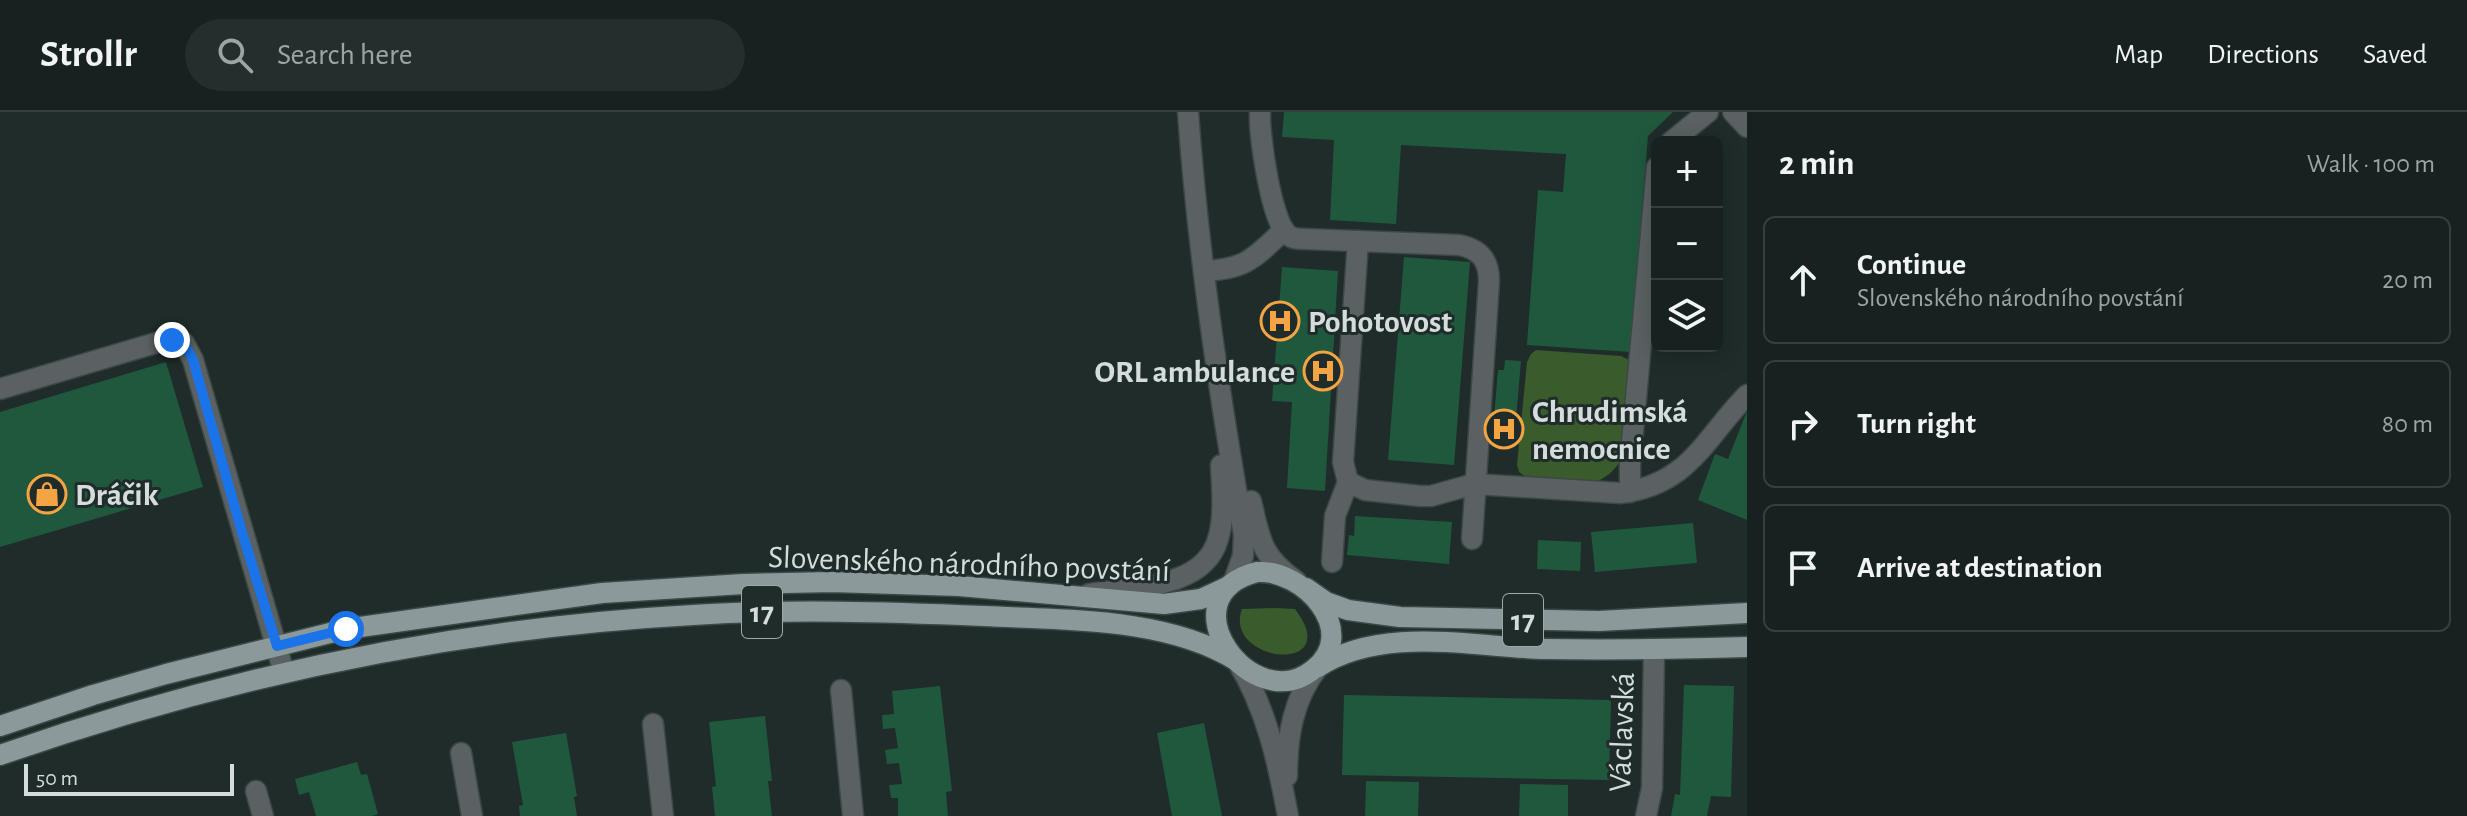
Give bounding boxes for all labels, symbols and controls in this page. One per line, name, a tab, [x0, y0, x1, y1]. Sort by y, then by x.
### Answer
search box	[185, 19, 745, 91]
icon: search	[213, 33, 257, 77]
text: Strollr	[40, 36, 137, 74]
text: Search here	[277, 40, 413, 70]
text: Map	[2114, 41, 2163, 69]
text: Directions	[2207, 41, 2319, 69]
text: Saved	[2363, 41, 2427, 69]
map controls	[1651, 136, 1723, 352]
button: +	[1651, 136, 1723, 208]
text: 2 min	[1779, 147, 1854, 181]
text: Walk · 100 m	[2307, 151, 2435, 177]
button: −	[1651, 208, 1723, 280]
text: Continue	[1857, 250, 1966, 280]
icon: ahead	[1781, 258, 1825, 302]
text: 20 m	[2382, 267, 2433, 293]
button: layers	[1651, 280, 1723, 352]
text: Slovenského národního povstání	[1857, 285, 2184, 311]
hospital icon: Pohotovost	[1259, 300, 1301, 342]
place label: Pohotovost	[1308, 306, 1452, 338]
route end	[154, 322, 190, 358]
hospital icon: ORL ambulance	[1302, 350, 1344, 392]
place label: ORL ambulance	[1095, 356, 1295, 388]
place label: Chrudimská nemocnice	[1532, 396, 1688, 465]
icon: right	[1781, 402, 1825, 446]
hospital icon: Chrudimská nemocnice	[1483, 408, 1525, 450]
text: Turn right	[1857, 409, 1976, 439]
text: 80 m	[2382, 411, 2433, 437]
shop icon: Dráčik	[26, 473, 68, 515]
place label: Dráčik	[75, 479, 159, 511]
street label: Slovenského národního povstání	[768, 541, 1171, 587]
icon: arrive	[1781, 546, 1825, 590]
text: Arrive at destination	[1857, 553, 2103, 583]
road number: 17	[742, 586, 782, 638]
road number: 17	[1503, 594, 1543, 646]
route start	[328, 611, 364, 647]
street label: Václavská	[1604, 672, 1640, 792]
scale bar	[24, 760, 234, 796]
text: 50 m	[36, 767, 78, 789]

